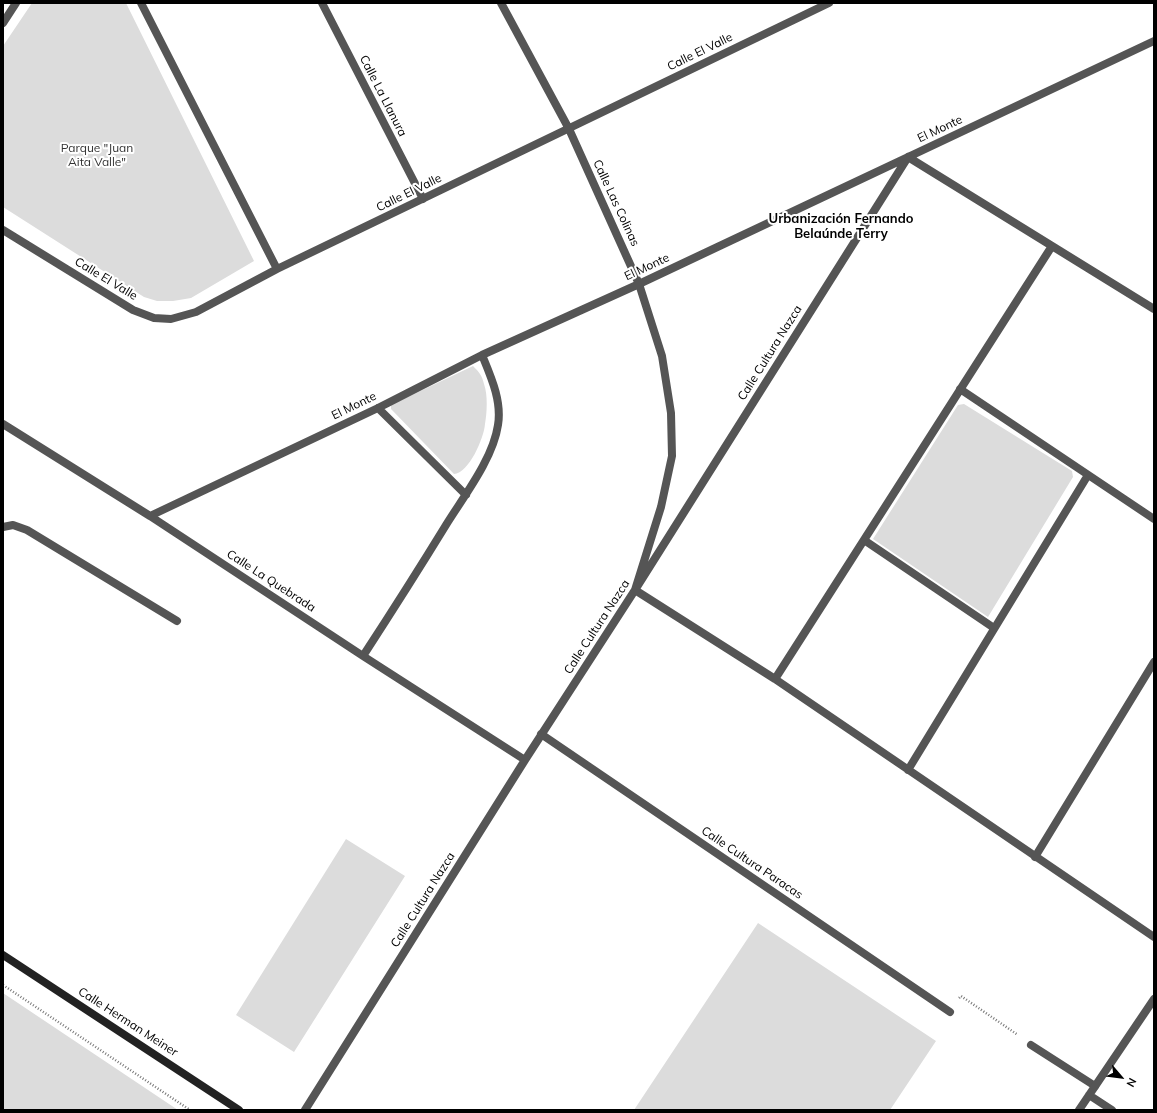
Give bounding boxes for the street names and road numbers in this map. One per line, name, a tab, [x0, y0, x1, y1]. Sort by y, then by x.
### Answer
street label: Calle El Valle	[665, 30, 735, 74]
street label: Calle La Llanura	[356, 53, 410, 139]
street label: El Monte	[915, 112, 965, 146]
street label: Calle Las Colinas	[590, 157, 642, 249]
street label: Calle El Valle	[374, 171, 444, 215]
street label: El Monte	[622, 250, 672, 284]
street label: Calle El Valle	[72, 255, 140, 303]
street label: Calle Cultura Nazca	[735, 303, 805, 403]
street label: El Monte	[329, 389, 379, 423]
street label: Calle La Quebrada	[224, 547, 318, 615]
street label: Calle Cultura Nazca	[561, 577, 633, 677]
street label: Calle Cultura Paracas	[698, 824, 806, 902]
street label: Calle Cultura Nazca	[388, 850, 458, 950]
street label: Calle Herman Meiner	[75, 984, 181, 1060]

